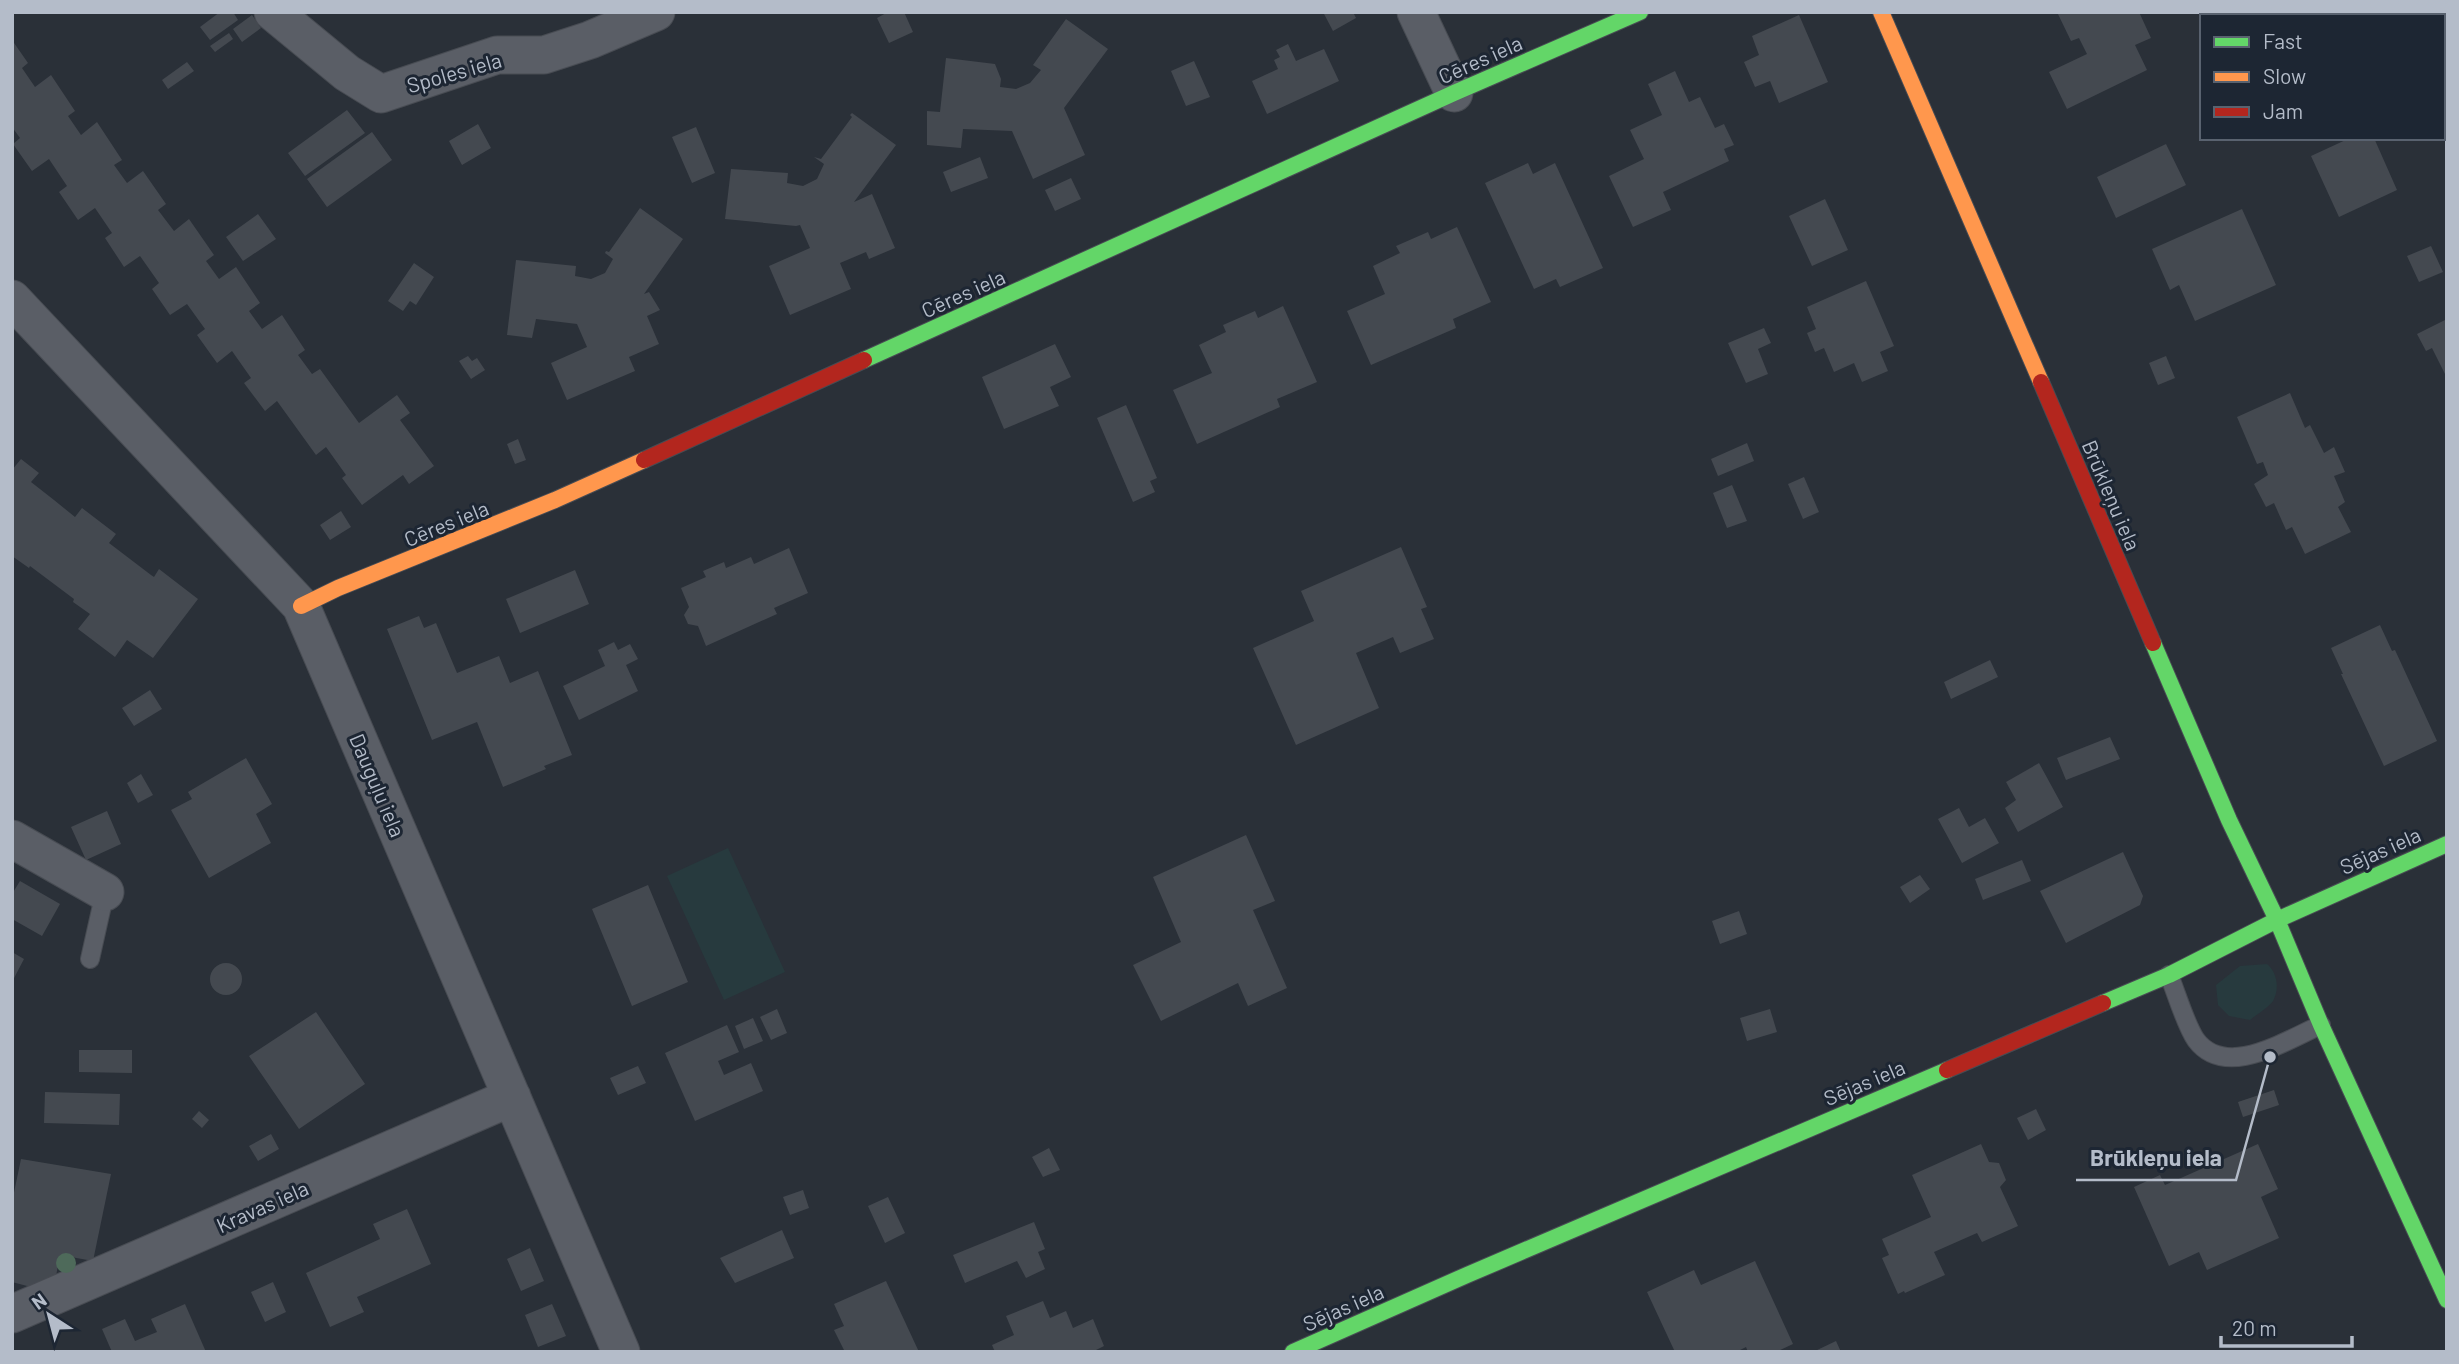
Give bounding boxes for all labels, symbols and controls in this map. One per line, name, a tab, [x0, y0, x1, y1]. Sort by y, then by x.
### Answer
legend	[2200, 14, 2445, 140]
text: Fast	[2263, 28, 2303, 53]
street label: Cēres iela	[1434, 30, 1526, 88]
street label: Spoles iela	[404, 47, 504, 97]
text: Slow	[2263, 63, 2306, 88]
text: Jam	[2263, 98, 2303, 123]
street label: Cēres iela	[917, 264, 1009, 322]
street label: Brūkleņu iela	[2078, 436, 2146, 554]
street label: Cēres iela	[400, 495, 492, 551]
street label: Dauguļu iela	[345, 730, 411, 840]
street label: Sējas iela	[2336, 821, 2424, 879]
street label: Sējas iela	[1820, 1054, 1908, 1110]
callout: Brūkleņu iela	[2076, 1136, 2236, 1180]
text: Brūkleņu iela	[2090, 1143, 2222, 1171]
street label: Kravas iela	[212, 1175, 312, 1237]
street label: Sējas iela	[1299, 1278, 1387, 1336]
north arrow	[14, 1280, 84, 1350]
text: N	[27, 1288, 51, 1314]
scale bar	[2221, 1304, 2352, 1348]
text: 20 m	[2232, 1315, 2277, 1340]

